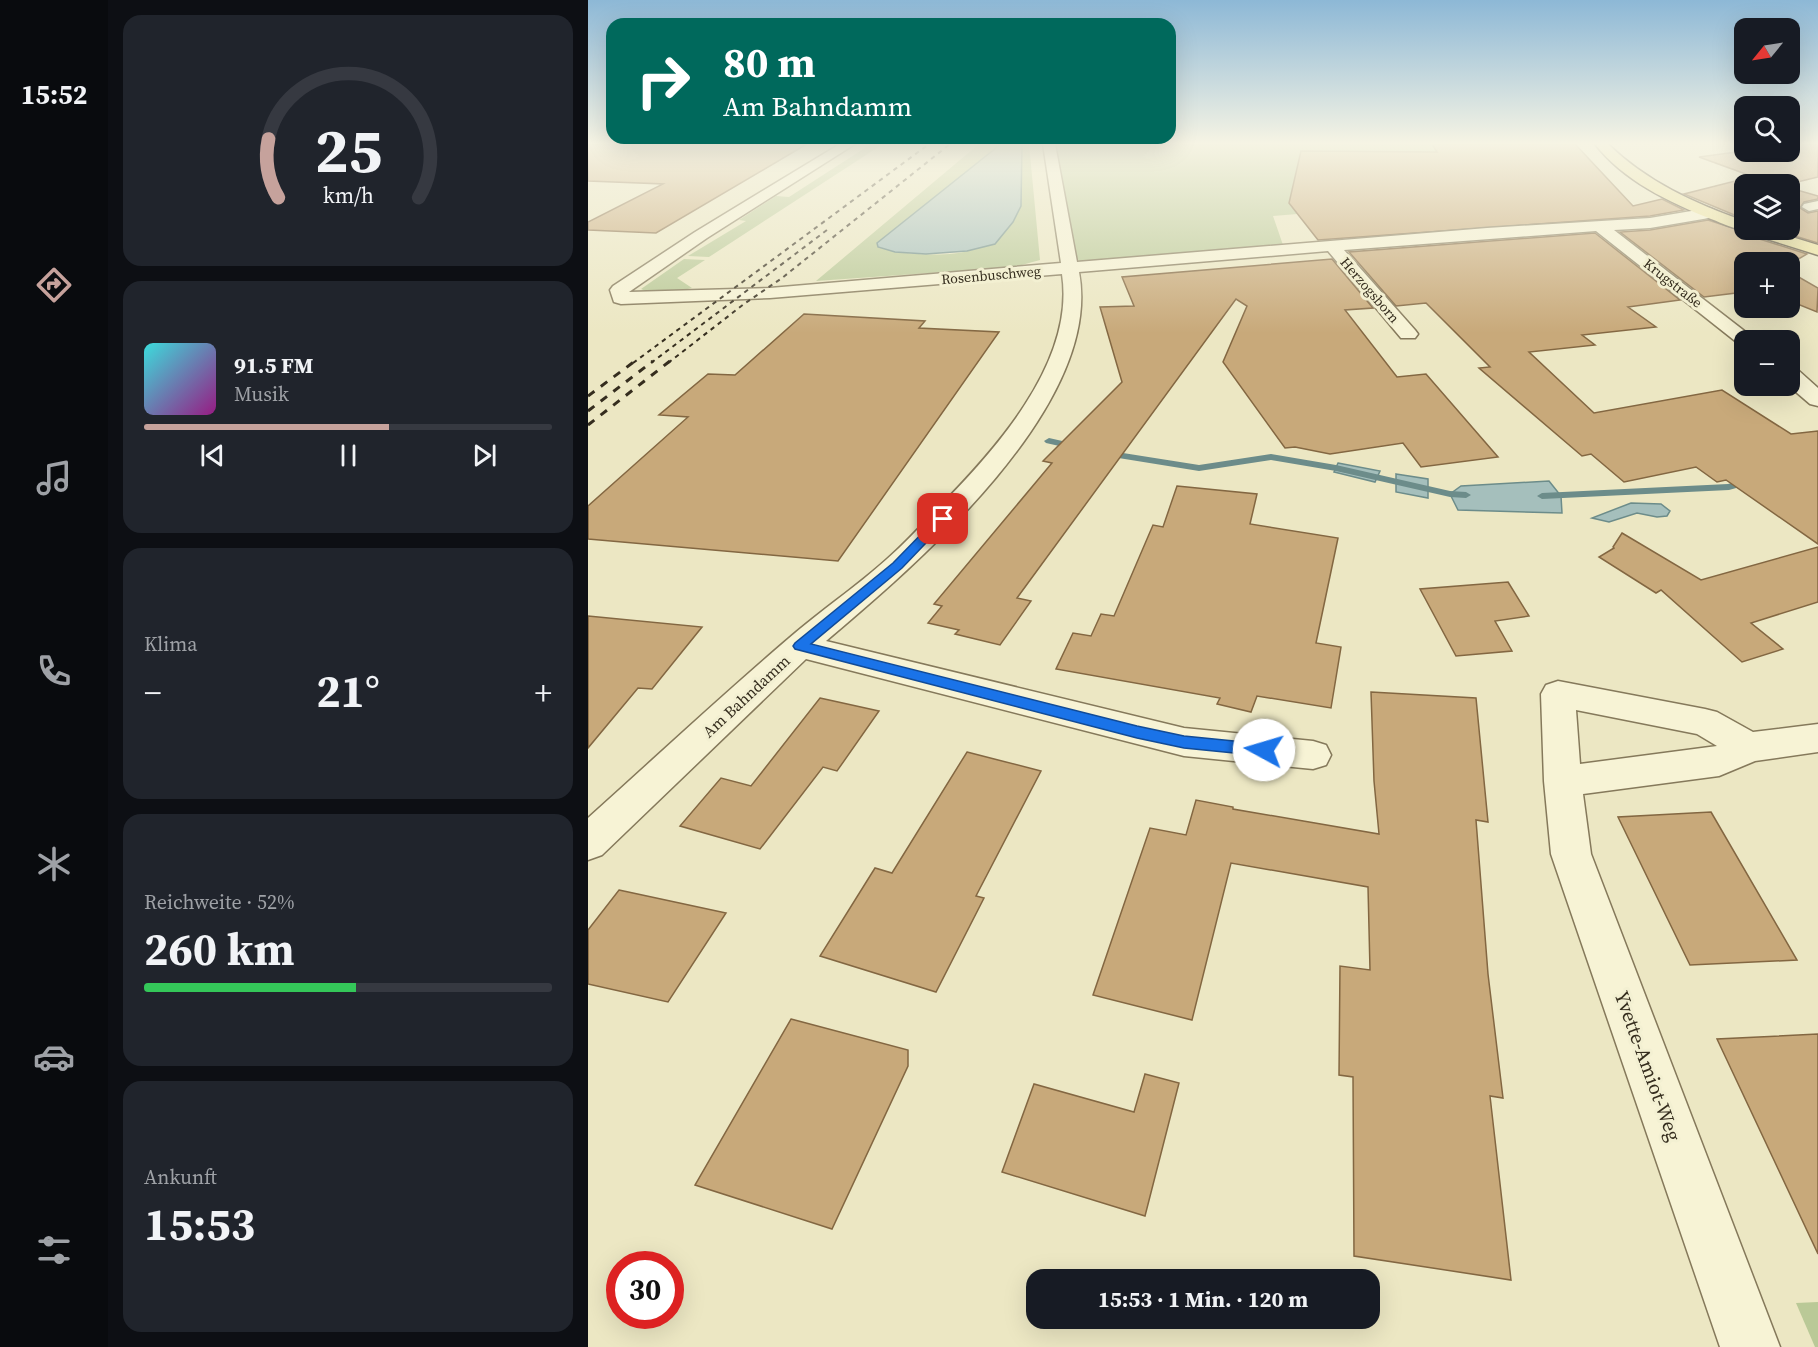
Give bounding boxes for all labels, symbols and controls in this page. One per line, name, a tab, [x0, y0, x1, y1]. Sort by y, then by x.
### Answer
north arrow	[1734, 18, 1800, 84]
map controls	[1734, 18, 1800, 396]
text: 80 m	[723, 33, 816, 91]
icon: right	[624, 42, 702, 120]
text: 15:52	[21, 76, 87, 113]
text: Am Bahndamm	[723, 88, 912, 125]
button: search	[1734, 96, 1800, 162]
text: 25	[314, 107, 382, 193]
button: layers	[1734, 174, 1800, 240]
text: km/h	[322, 181, 374, 210]
button: +	[1734, 252, 1800, 318]
street label: Herzogsborn	[1336, 253, 1405, 328]
street label: Krugstraße	[1639, 254, 1707, 312]
street label: Rosenbuschweg	[940, 261, 1042, 289]
icon: directions	[33, 264, 75, 306]
button: −	[1734, 330, 1800, 396]
text: 91.5 FM	[234, 350, 313, 380]
text: Musik	[234, 380, 289, 408]
icon: previous	[196, 439, 229, 472]
icon: pause	[332, 439, 365, 472]
icon: next	[468, 439, 501, 472]
icon: music	[33, 457, 75, 499]
pin	[917, 493, 968, 544]
icon: arrive	[926, 502, 959, 535]
text: Klima	[144, 630, 197, 658]
icon: phone	[33, 650, 75, 692]
street label: Am Bahndamm	[698, 650, 794, 742]
text: 21°	[316, 660, 380, 722]
text: −	[144, 670, 162, 715]
text: +	[534, 670, 552, 715]
position arrow	[1232, 718, 1296, 782]
icon: climate	[33, 843, 75, 885]
text: Reichweite · 52%	[144, 888, 295, 916]
text: 260 km	[144, 918, 295, 980]
street label: Yvette-Amiot-Weg	[1608, 987, 1688, 1145]
icon: car	[33, 1036, 75, 1078]
text: Ankunft	[144, 1163, 217, 1191]
text: 15:53	[144, 1193, 255, 1255]
icon: filters	[33, 1229, 75, 1271]
speed limit sign: 30	[606, 1251, 684, 1329]
text: 15:53 · 1 Min. · 120 m	[1098, 1284, 1308, 1314]

